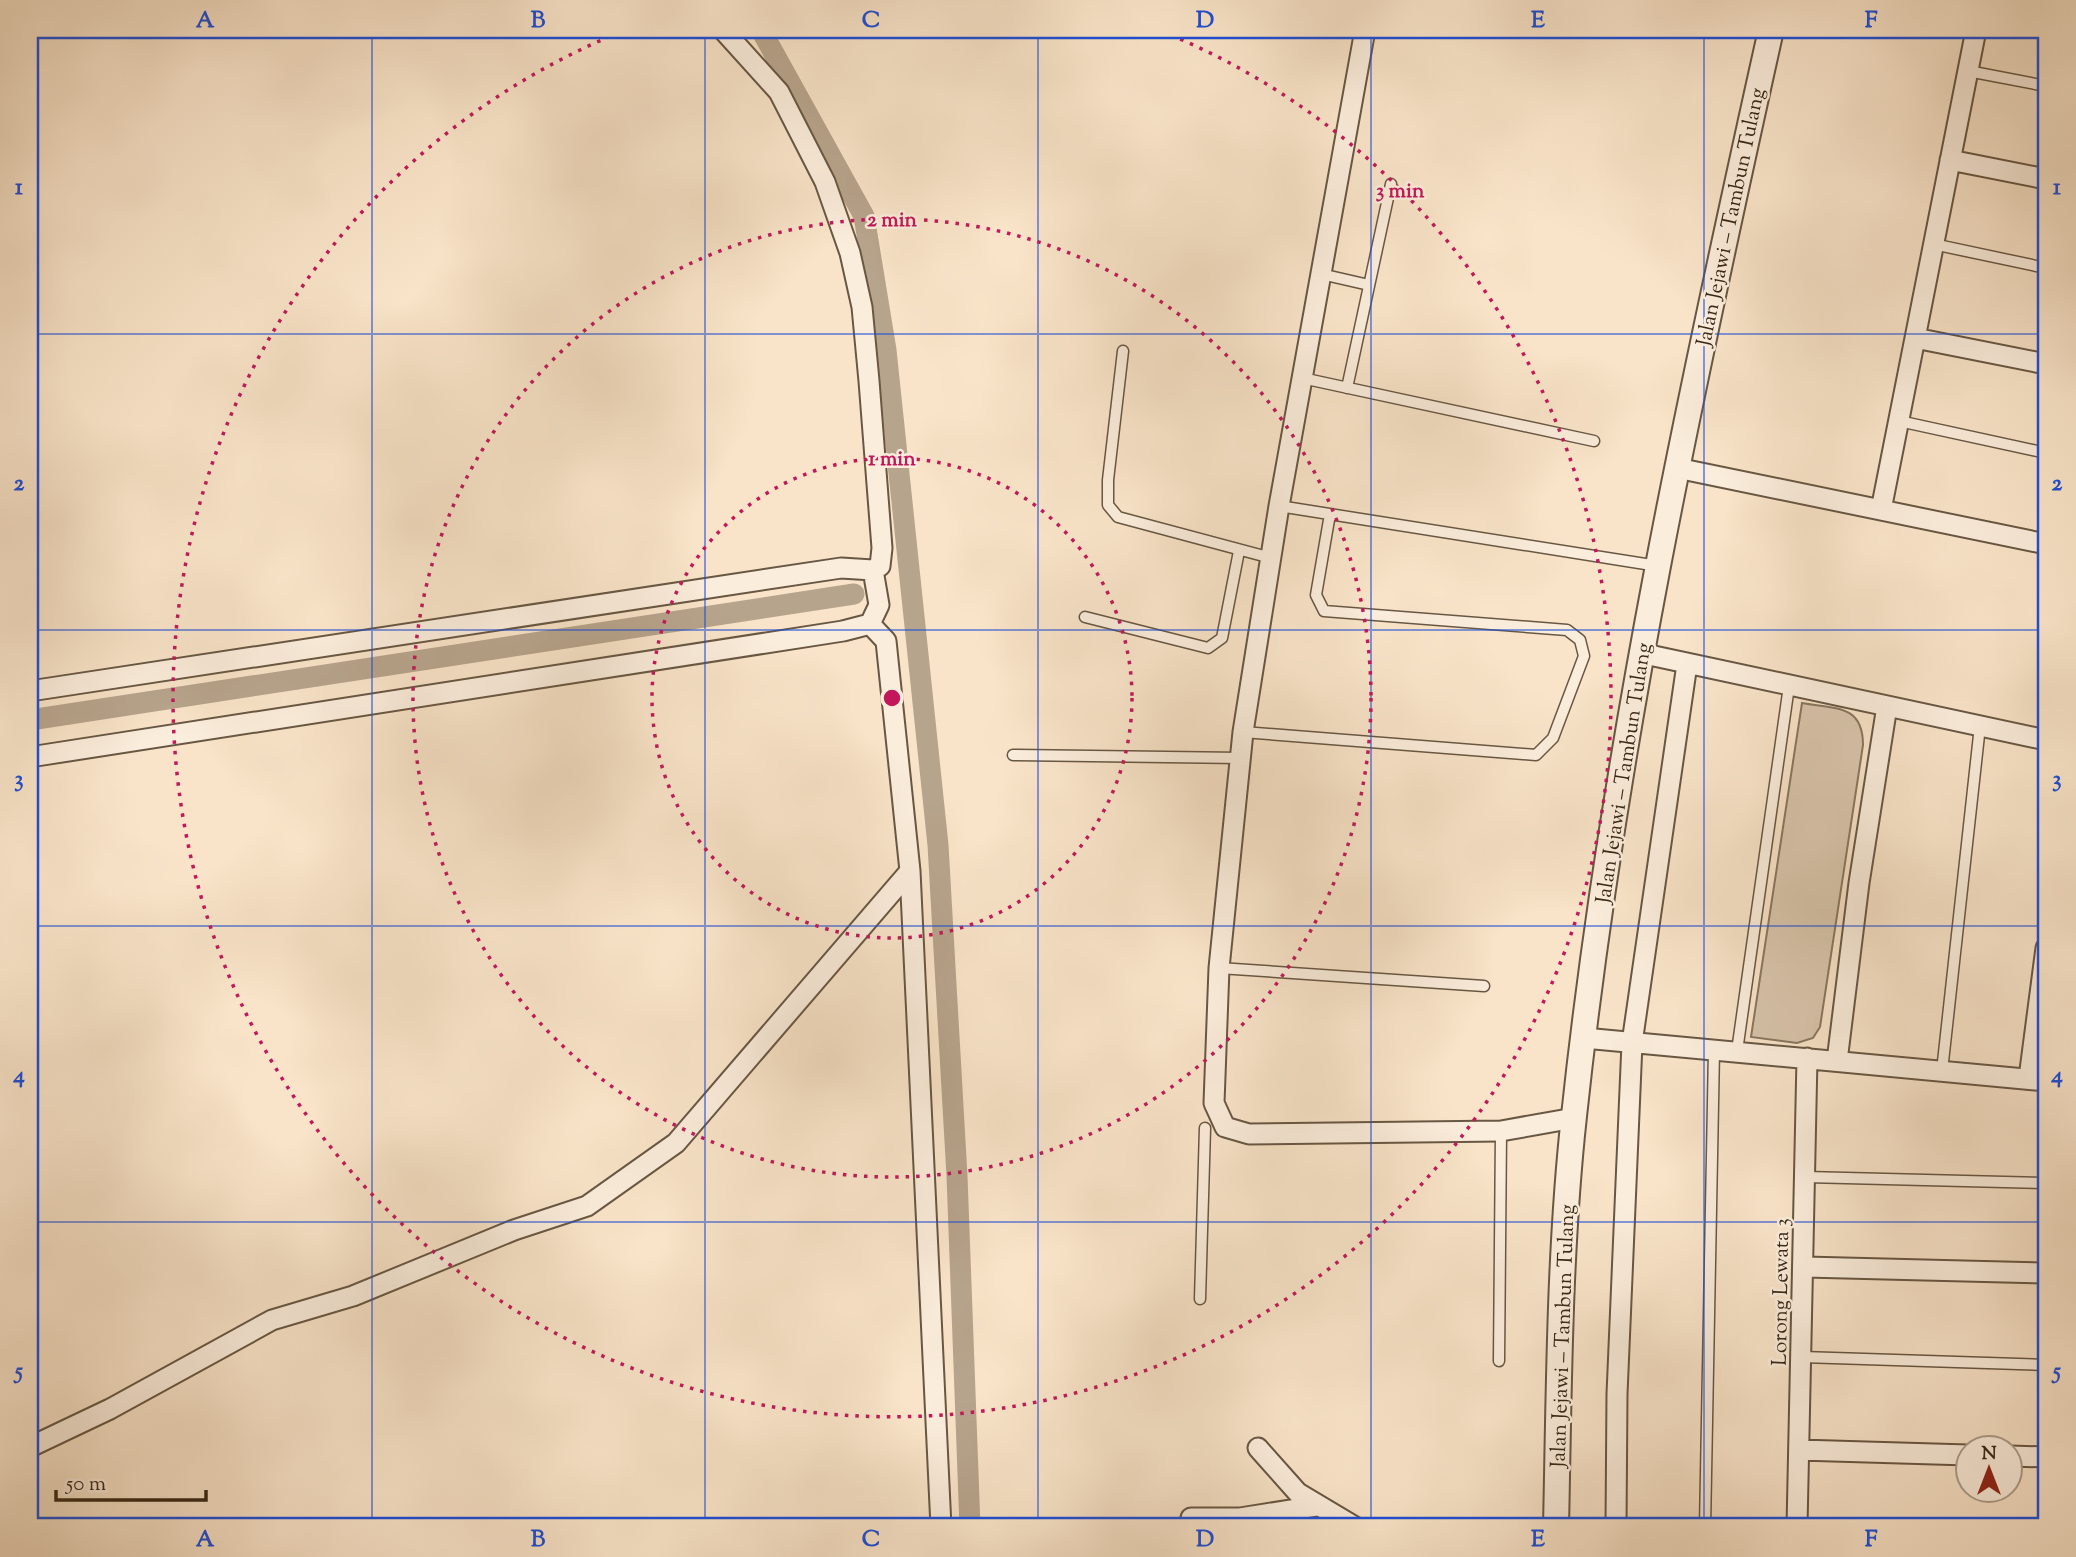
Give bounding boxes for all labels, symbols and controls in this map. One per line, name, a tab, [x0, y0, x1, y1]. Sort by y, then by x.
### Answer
text: A	[196, 5, 215, 38]
text: B	[531, 5, 546, 38]
text: C	[862, 5, 880, 38]
text: D	[1196, 5, 1214, 38]
text: E	[1531, 5, 1545, 38]
text: F	[1865, 5, 1878, 38]
street label: Jalan Jejawi – Tambun Tulang	[1690, 85, 1774, 350]
text: 1	[15, 172, 23, 205]
text: 1	[2053, 172, 2061, 205]
text: 3 min	[1376, 177, 1425, 207]
text: 2 min	[867, 206, 918, 236]
text: 1 min	[868, 445, 916, 475]
text: 2	[14, 468, 25, 501]
text: 2	[2052, 468, 2063, 501]
street label: Jalan Jejawi – Tambun Tulang	[1589, 641, 1660, 907]
centre of rings	[880, 686, 904, 710]
text: 3	[14, 764, 24, 797]
text: 3	[2052, 764, 2062, 797]
text: 4	[12, 1060, 25, 1093]
text: 4	[2050, 1060, 2063, 1093]
street label: Jalan Jejawi – Tambun Tulang	[1544, 1204, 1584, 1469]
street label: Lorong Lewata 3	[1766, 1218, 1798, 1366]
text: 5	[13, 1356, 23, 1389]
text: 5	[2051, 1356, 2061, 1389]
north arrow	[1954, 1434, 2024, 1504]
text: N	[1981, 1441, 1997, 1468]
scale bar	[56, 1459, 206, 1503]
text: 50 m	[65, 1470, 106, 1500]
text: A	[196, 1524, 215, 1557]
text: B	[531, 1524, 546, 1557]
text: C	[862, 1524, 880, 1557]
text: D	[1196, 1524, 1214, 1557]
text: E	[1531, 1524, 1545, 1557]
text: F	[1865, 1524, 1878, 1557]

